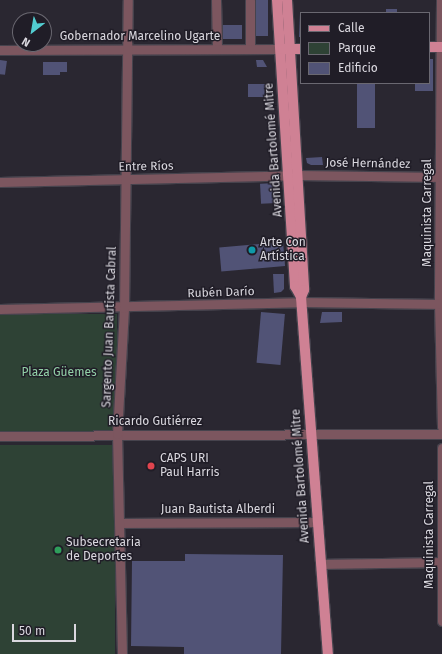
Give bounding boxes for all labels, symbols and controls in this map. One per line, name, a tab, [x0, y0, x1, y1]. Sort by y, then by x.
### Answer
north arrow	[12, 12, 52, 52]
legend	[300, 12, 430, 84]
text: Calle	[338, 21, 365, 35]
street label: Gobernador Marcelino Ugarte	[60, 30, 220, 44]
text: N	[20, 34, 33, 49]
text: Parque	[338, 41, 376, 55]
text: Edificio	[338, 61, 378, 75]
street label: Avenida Bartolomé Mitre	[262, 82, 286, 218]
street label: José Hernández	[325, 156, 411, 172]
street label: Entre Ríos	[118, 159, 174, 175]
street label: Maquinista Carregal	[421, 159, 435, 267]
place label: Arte Con Artística	[260, 236, 306, 264]
marker: Arte Con Artística	[247, 245, 257, 255]
street label: Sargento Juan Bautista Cabral	[100, 246, 120, 408]
street label: Rubén Darío	[187, 285, 255, 301]
park label: Plaza Güemes	[21, 366, 97, 380]
street label: Avenida Bartolomé Mitre	[289, 408, 313, 544]
street label: Ricardo Gutiérrez	[108, 415, 202, 429]
place label: CAPS URI Paul Harris	[160, 452, 219, 480]
marker: CAPS URI Paul Harris	[145, 460, 157, 472]
street label: Maquinista Carregal	[423, 481, 437, 589]
street label: Juan Bautista Alberdi	[161, 503, 275, 517]
place label: Subsecretaria de Deportes	[66, 536, 141, 564]
marker: Subsecretaria de Deportes	[53, 545, 63, 555]
scale bar	[14, 616, 78, 642]
text: 50 m	[19, 624, 45, 638]

